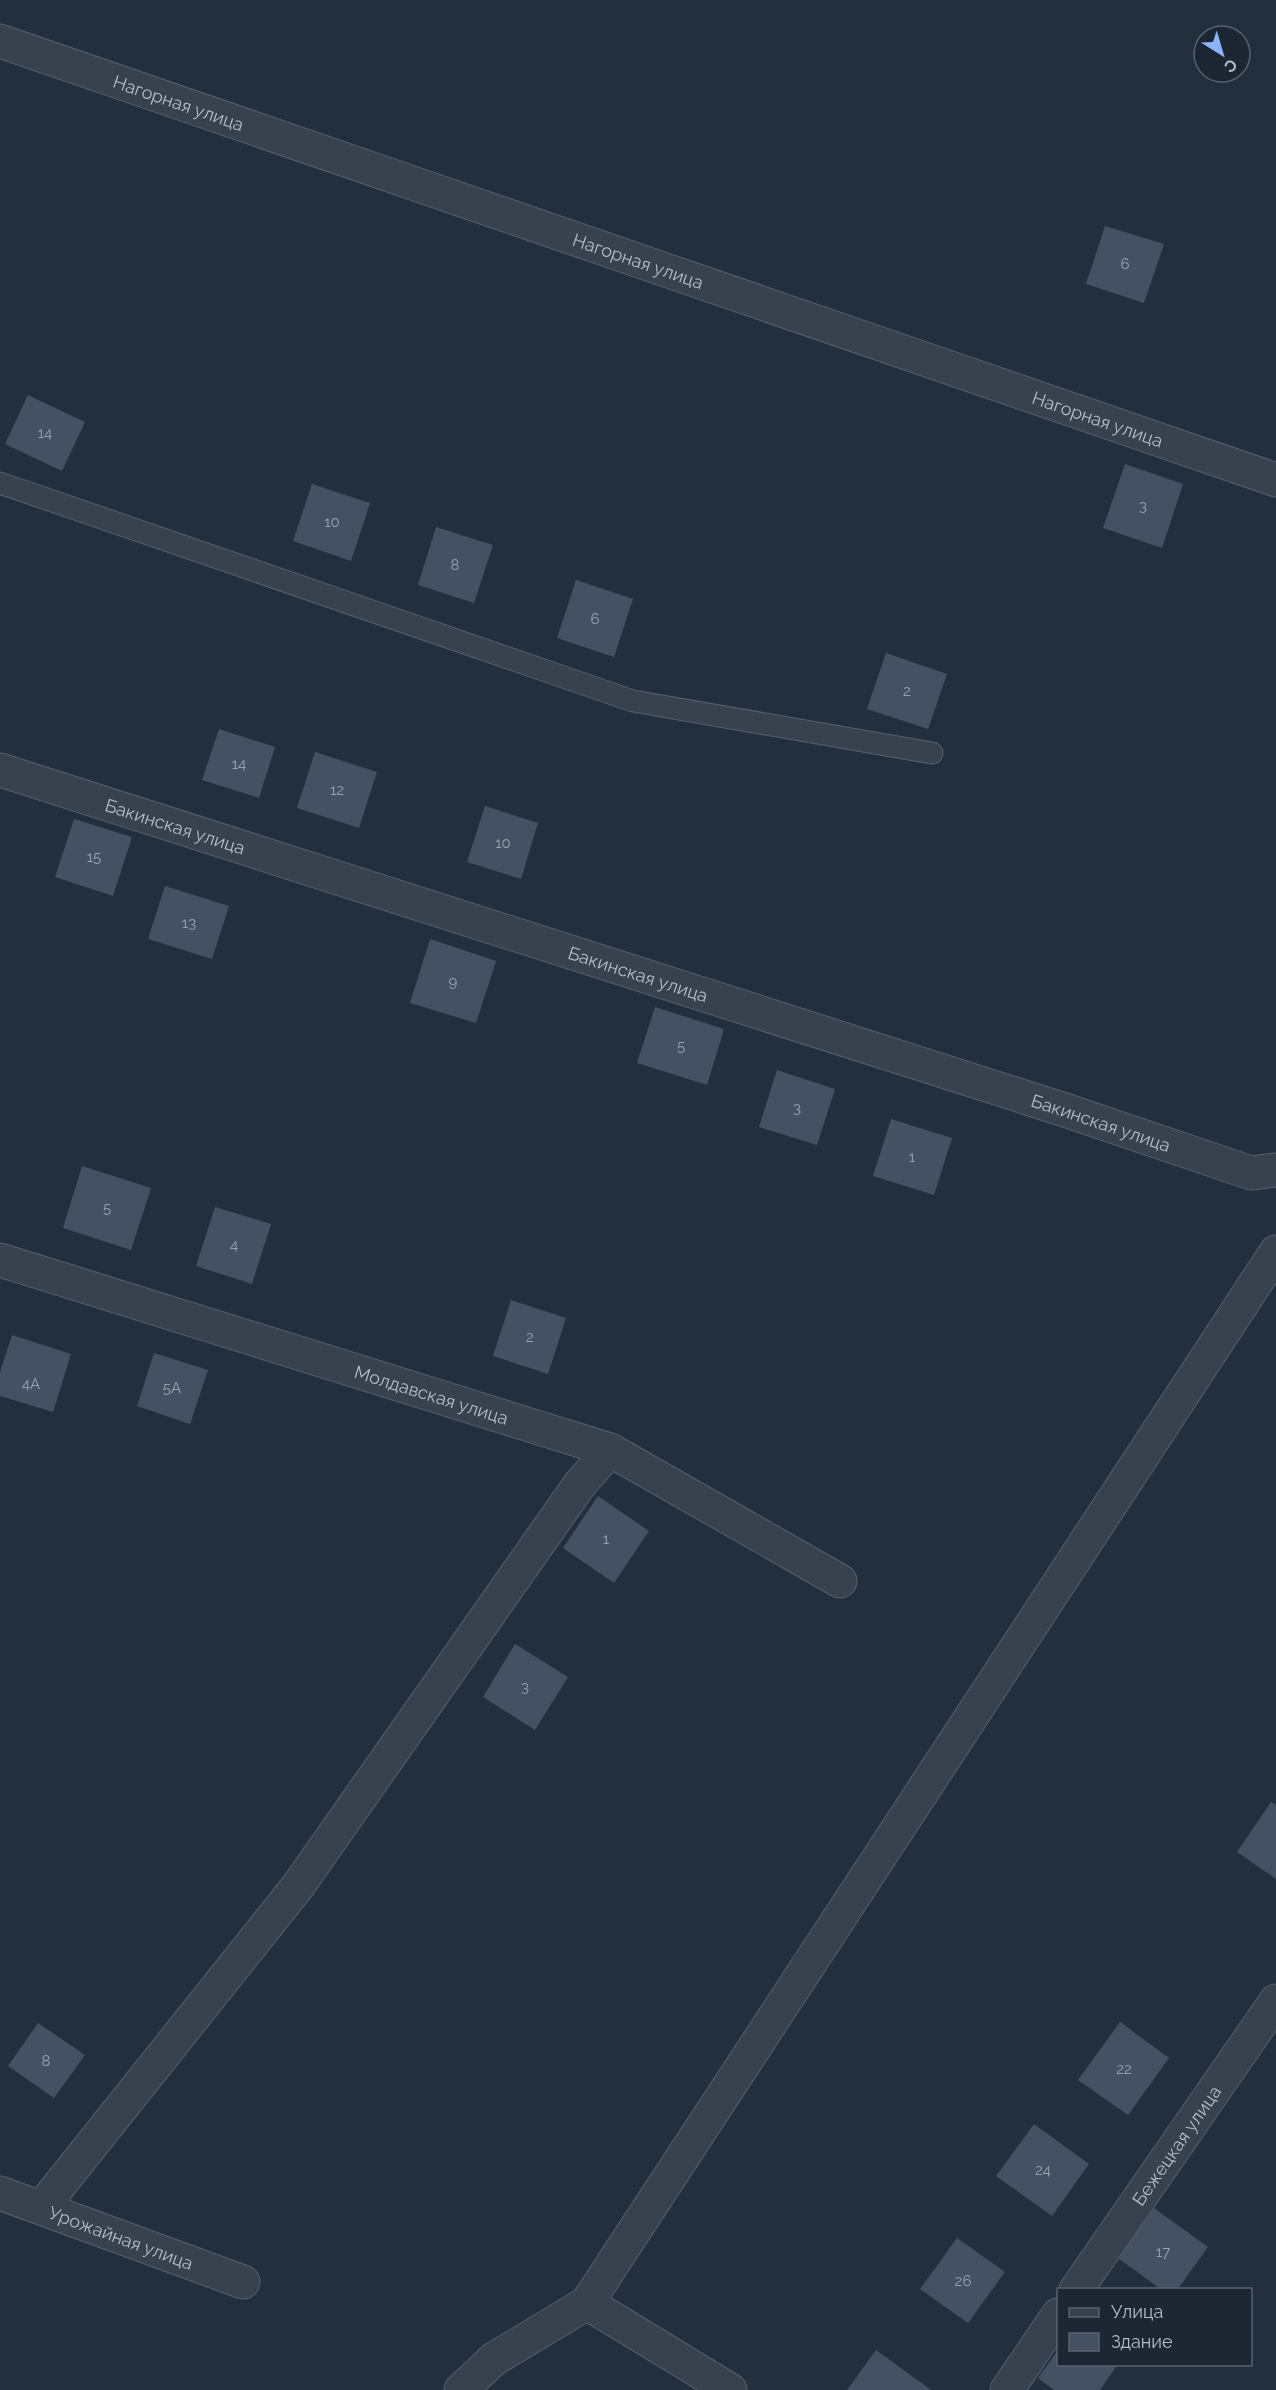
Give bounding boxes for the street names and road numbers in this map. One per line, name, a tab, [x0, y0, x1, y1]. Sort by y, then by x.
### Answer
street label: Нагорная улица	[111, 70, 247, 135]
street label: Нагорная улица	[570, 228, 706, 293]
street label: Нагорная улица	[1030, 387, 1166, 451]
street label: Бакинская улица	[103, 794, 248, 858]
street label: Бакинская улица	[566, 942, 711, 1006]
street label: Бакинская улица	[1029, 1089, 1173, 1156]
street label: Молдавская улица	[352, 1361, 511, 1428]
street label: Бежецкая улица	[1127, 2081, 1225, 2209]
street label: Урожайная улица	[46, 2201, 196, 2273]

